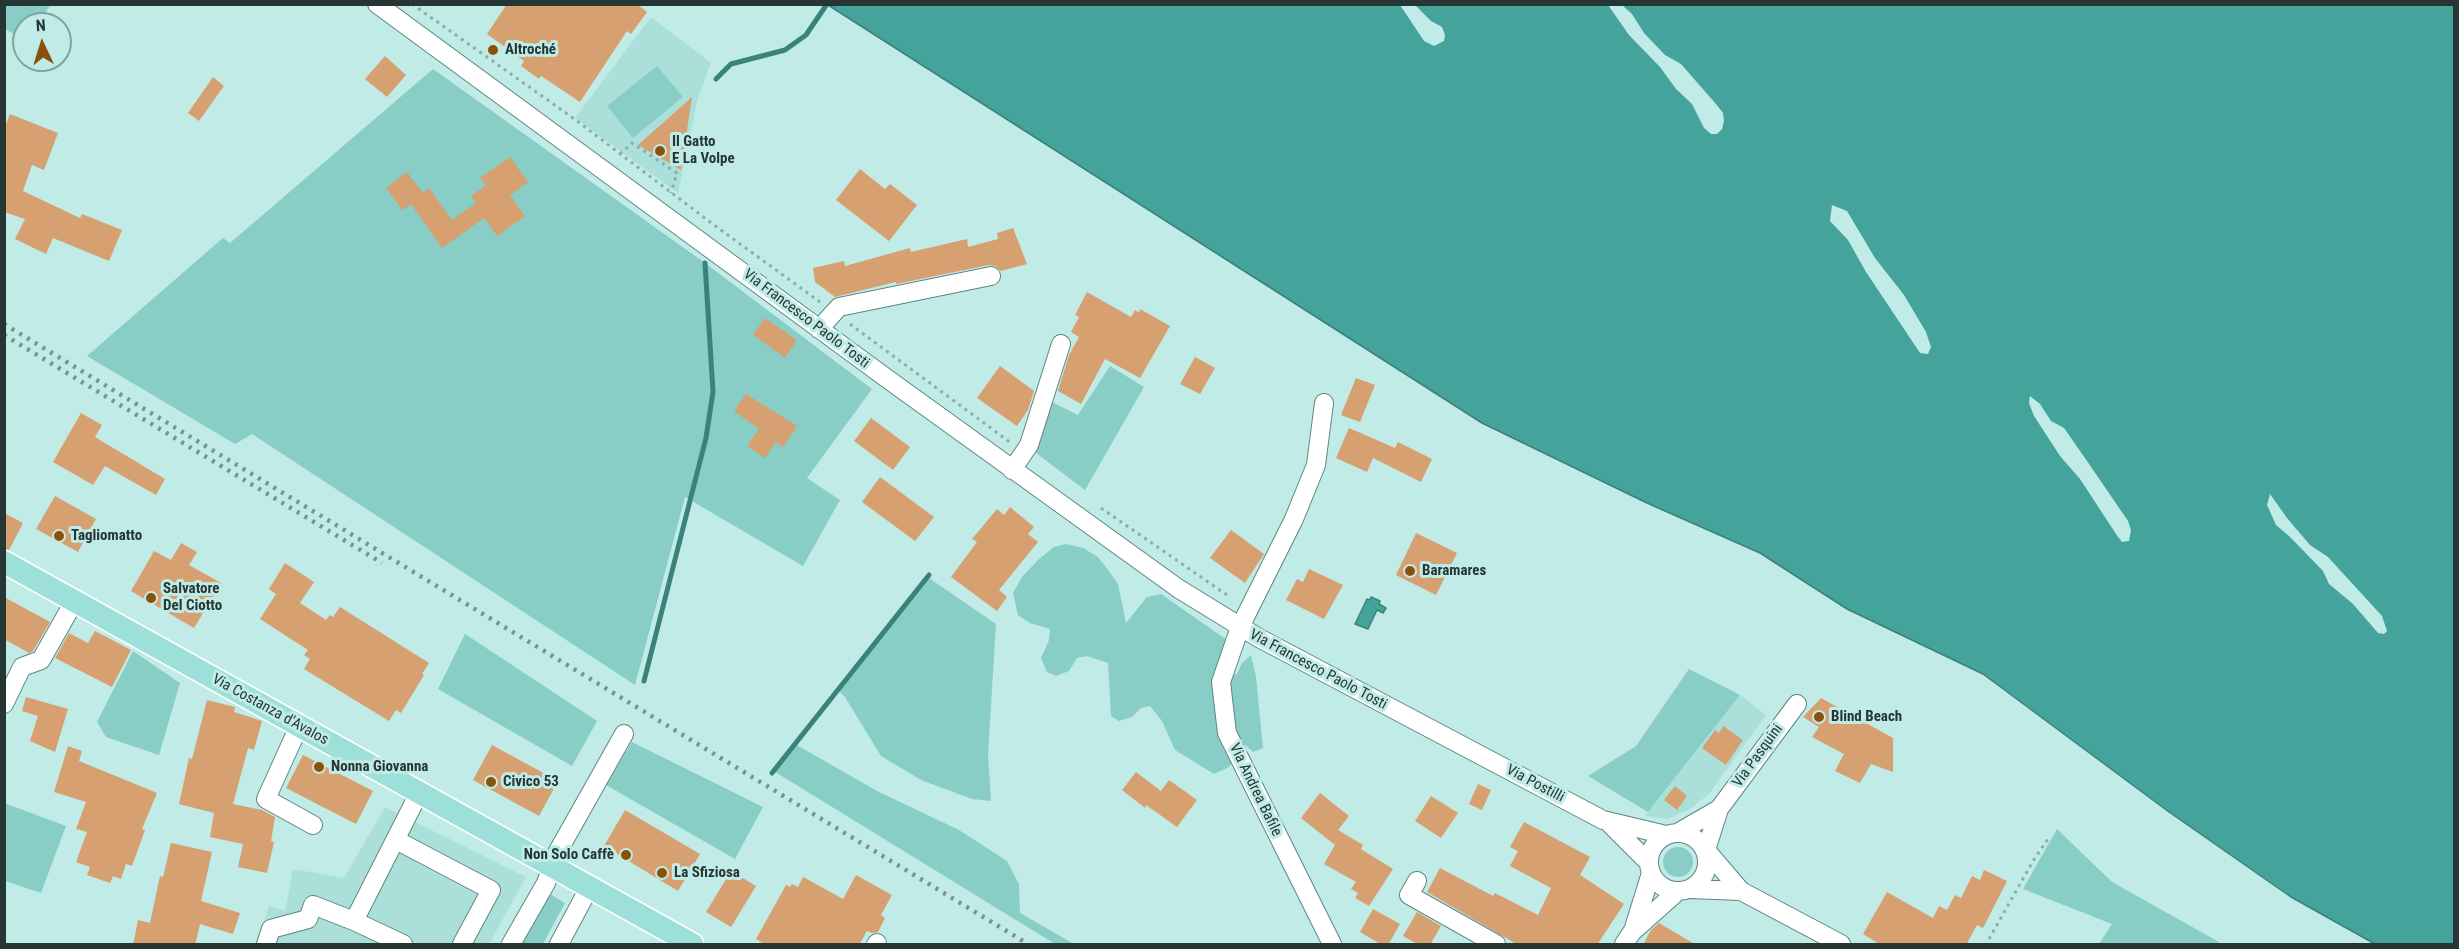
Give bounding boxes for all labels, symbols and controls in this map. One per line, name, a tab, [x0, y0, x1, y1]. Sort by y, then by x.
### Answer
north arrow	[12, 12, 72, 72]
text: N	[35, 16, 46, 35]
place label: Altroché	[505, 41, 556, 59]
marker: Altroché	[486, 43, 500, 57]
place label: Il Gatto E La Volpe	[672, 133, 735, 168]
marker: Il Gatto E La Volpe	[653, 144, 667, 158]
street label: Via Francesco Paolo Tosti	[739, 266, 873, 372]
place label: Tagliomatto	[71, 527, 142, 545]
marker: Tagliomatto	[52, 529, 66, 543]
place label: Baramares	[1422, 562, 1486, 580]
marker: Baramares	[1403, 564, 1417, 578]
place label: Salvatore Del Ciotto	[163, 580, 222, 615]
marker: Salvatore Del Ciotto	[144, 591, 158, 605]
street label: Via Francesco Paolo Tosti	[1246, 626, 1390, 714]
street label: Via Costanza d'Avalos	[209, 671, 331, 749]
place label: Blind Beach	[1831, 708, 1902, 726]
marker: Blind Beach	[1812, 710, 1826, 724]
street label: Via Pasquini	[1729, 721, 1787, 791]
street label: Via Andrea Bafile	[1225, 741, 1285, 839]
place label: Nonna Giovanna	[331, 758, 428, 776]
marker: Nonna Giovanna	[312, 760, 326, 774]
street label: Via Postilli	[1503, 761, 1567, 807]
place label: Civico 53	[503, 773, 559, 791]
marker: Civico 53	[484, 775, 498, 789]
place label: Non Solo Caffè	[524, 846, 614, 864]
marker: Non Solo Caffè	[619, 848, 633, 862]
place label: La Sfiziosa	[674, 864, 740, 882]
marker: La Sfiziosa	[655, 866, 669, 880]

